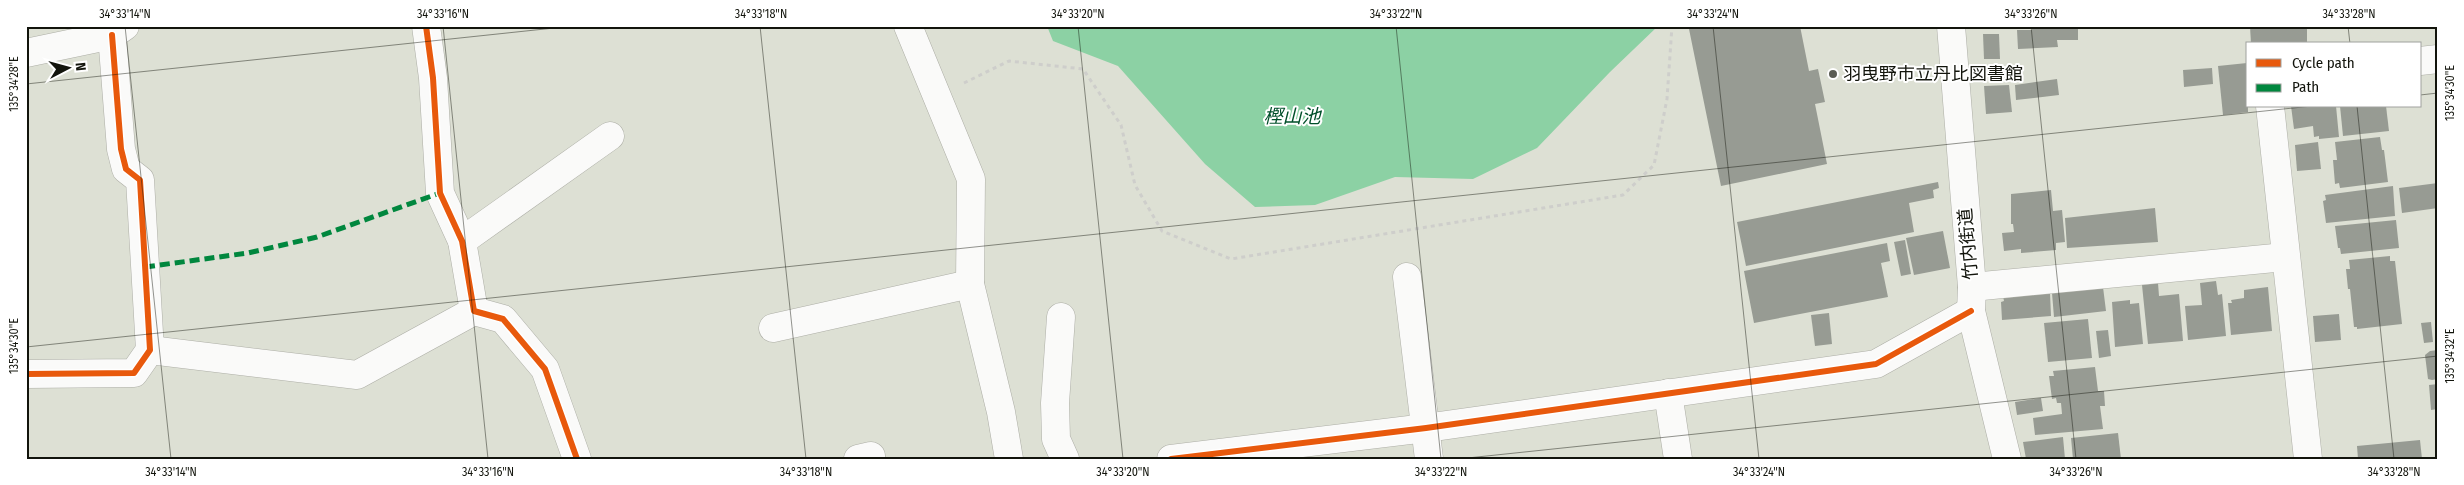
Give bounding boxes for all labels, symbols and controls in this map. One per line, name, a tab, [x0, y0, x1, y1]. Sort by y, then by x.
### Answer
text: 34°33'14"N	[99, 7, 151, 21]
text: 34°33'16"N	[417, 7, 469, 21]
text: 34°33'18"N	[735, 7, 787, 21]
text: 34°33'20"N	[1051, 7, 1105, 21]
text: 34°33'22"N	[1370, 7, 1422, 21]
text: 34°33'24"N	[1687, 7, 1739, 21]
text: 34°33'26"N	[2005, 7, 2057, 21]
text: 34°33'28"N	[2323, 7, 2375, 21]
north arrow	[42, 42, 92, 92]
legend	[2246, 42, 2422, 108]
text: Cycle path	[2292, 54, 2355, 72]
text: 135°34'28"E	[7, 56, 21, 112]
text: N	[72, 62, 89, 72]
place label: 羽曳野市立丹比図書館	[1843, 63, 2023, 85]
text: 135°34'30"E	[2443, 65, 2457, 121]
marker: 羽曳野市立丹比図書館	[1827, 68, 1839, 80]
text: Path	[2292, 78, 2319, 96]
water label: 樫山池	[1263, 105, 1322, 128]
street label: 竹内街道	[1954, 207, 1982, 281]
text: 135°34'30"E	[7, 318, 21, 374]
text: 135°34'32"E	[2443, 328, 2457, 383]
text: 34°33'14"N	[145, 465, 197, 479]
text: 34°33'16"N	[462, 465, 514, 479]
text: 34°33'18"N	[780, 465, 832, 479]
text: 34°33'20"N	[1096, 465, 1150, 479]
text: 34°33'22"N	[1415, 465, 1467, 479]
text: 34°33'24"N	[1733, 465, 1785, 479]
text: 34°33'26"N	[2050, 465, 2102, 479]
text: 34°33'28"N	[2368, 465, 2420, 479]

